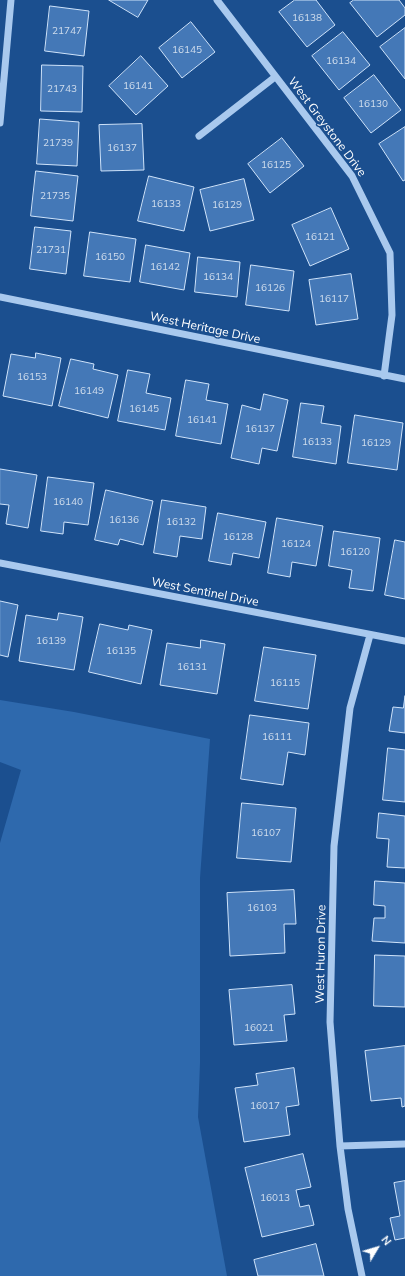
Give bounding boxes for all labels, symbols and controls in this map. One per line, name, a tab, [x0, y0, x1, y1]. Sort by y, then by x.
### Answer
house number: 16138	[292, 12, 322, 24]
house number: 21747	[52, 25, 82, 37]
house number: 16145	[172, 44, 202, 56]
house number: 16134	[326, 55, 356, 67]
street label: West Greystone Drive	[285, 74, 369, 180]
house number: 16141	[123, 80, 153, 92]
house number: 21743	[47, 83, 77, 95]
house number: 16130	[358, 98, 388, 110]
house number: 21739	[43, 137, 73, 149]
house number: 16137	[107, 142, 137, 154]
house number: 16125	[261, 159, 291, 171]
house number: 21735	[40, 190, 70, 202]
house number: 16133	[151, 198, 181, 210]
house number: 16129	[212, 199, 242, 211]
house number: 16121	[305, 231, 335, 243]
house number: 21731	[36, 244, 66, 256]
house number: 16150	[95, 251, 125, 263]
house number: 16142	[150, 261, 180, 273]
house number: 16134	[203, 271, 233, 283]
house number: 16126	[255, 282, 285, 294]
house number: 16117	[319, 293, 349, 305]
street label: West Heritage Drive	[148, 309, 262, 347]
house number: 16153	[17, 371, 47, 383]
house number: 16149	[74, 385, 104, 397]
house number: 16145	[129, 403, 159, 415]
house number: 16141	[187, 414, 217, 426]
house number: 16137	[245, 423, 275, 435]
house number: 16133	[302, 436, 332, 448]
house number: 16129	[361, 437, 391, 449]
house number: 16140	[53, 496, 83, 508]
house number: 16136	[109, 514, 139, 526]
house number: 16132	[166, 516, 196, 528]
house number: 16128	[223, 531, 253, 543]
house number: 16124	[281, 538, 311, 550]
house number: 16120	[340, 546, 370, 558]
street label: West Sentinel Drive	[150, 575, 260, 609]
house number: 16139	[36, 635, 66, 647]
house number: 16135	[106, 645, 136, 657]
house number: 16131	[177, 661, 207, 673]
house number: 16115	[270, 677, 300, 689]
house number: 16111	[262, 731, 292, 743]
house number: 16107	[251, 827, 281, 839]
house number: 16103	[247, 902, 277, 914]
street label: West Huron Drive	[313, 904, 329, 1004]
house number: 16021	[244, 1022, 274, 1034]
house number: 16017	[250, 1100, 280, 1112]
house number: 16013	[260, 1192, 290, 1204]
north arrow	[357, 1228, 397, 1268]
text: N	[378, 1233, 395, 1248]

